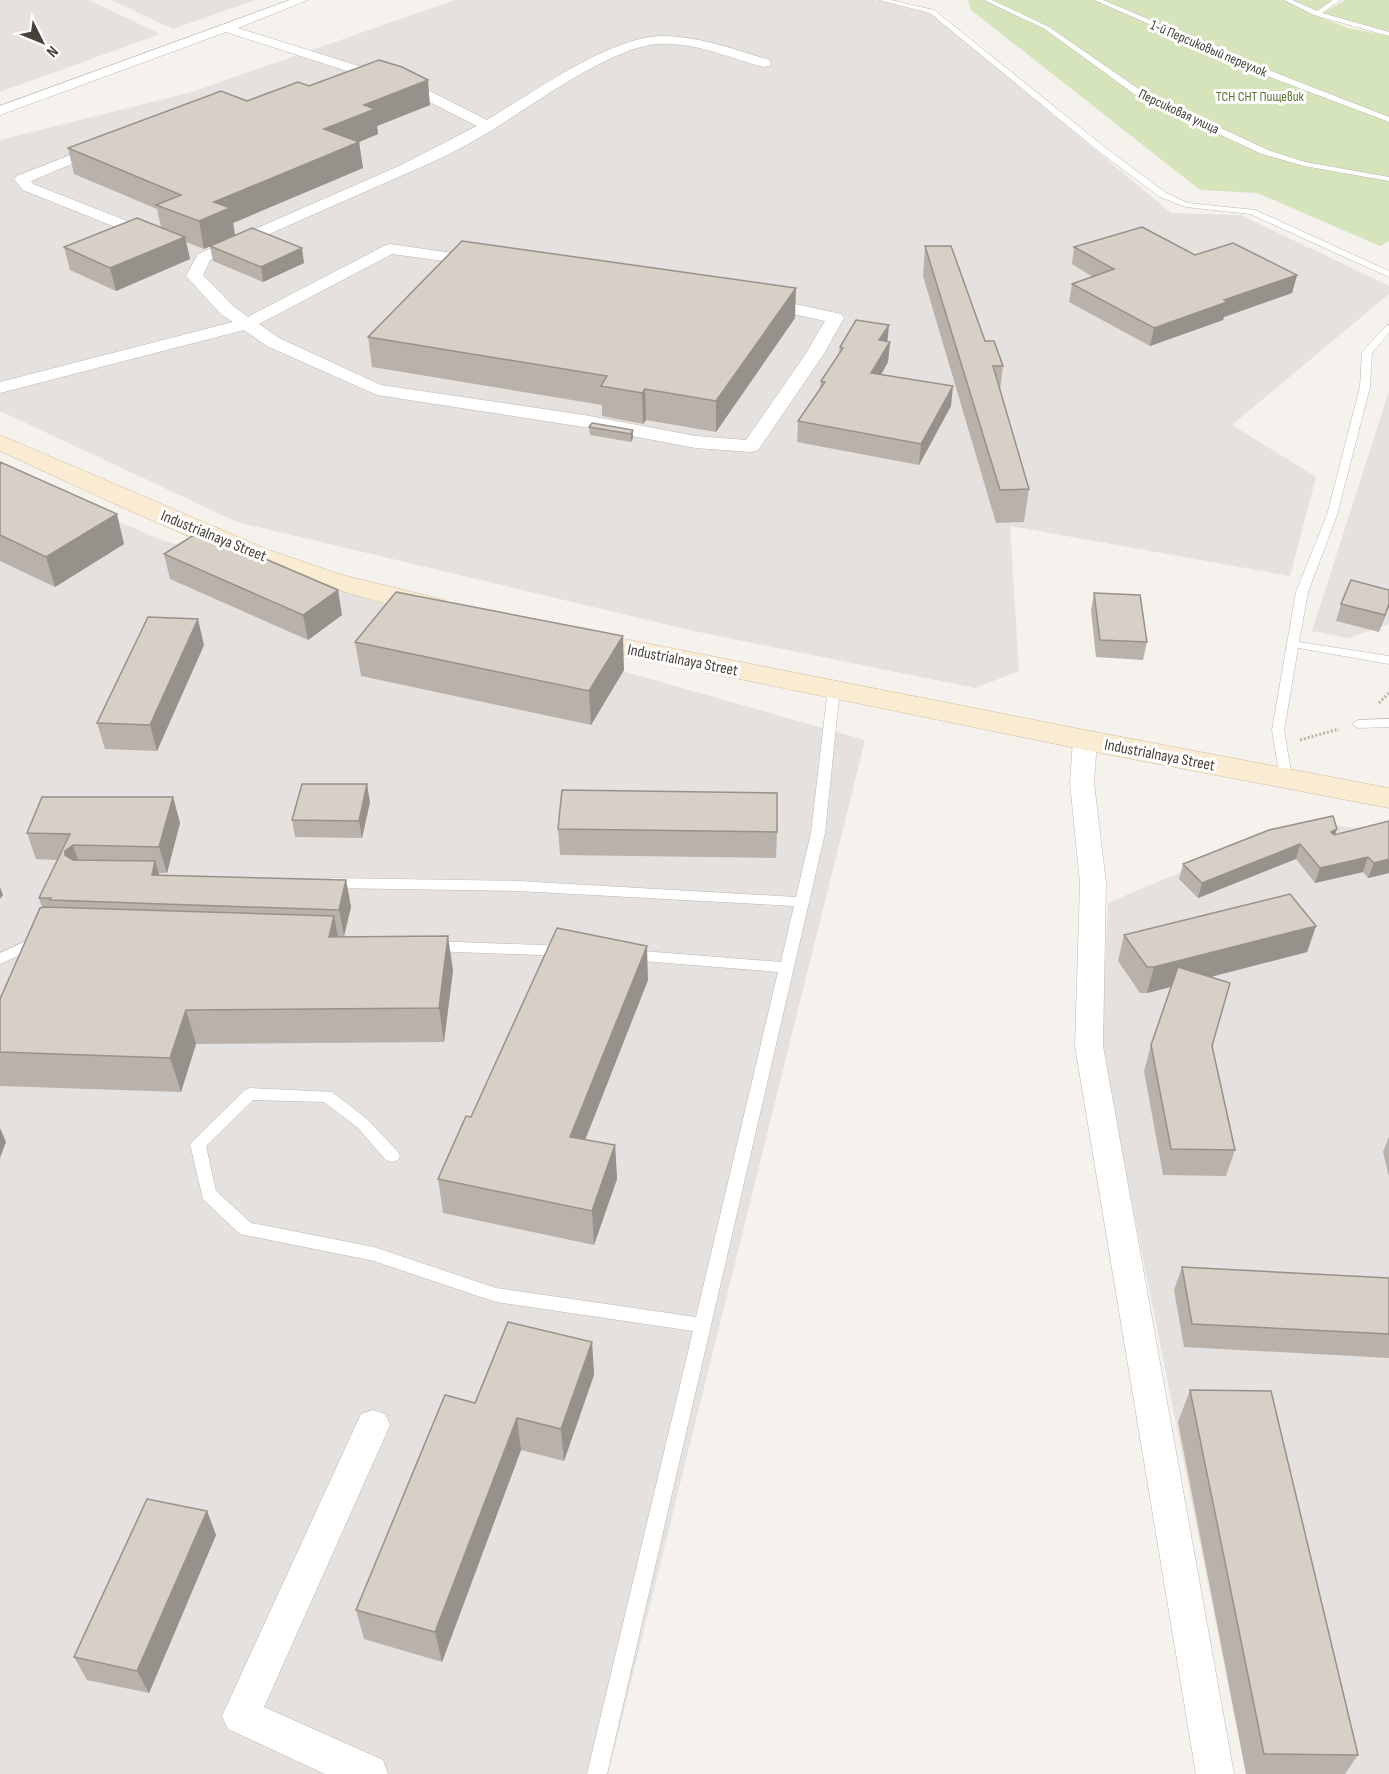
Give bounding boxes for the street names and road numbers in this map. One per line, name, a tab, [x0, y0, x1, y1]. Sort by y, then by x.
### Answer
street label: 1-й Персиковый переулок	[1148, 16, 1270, 81]
street label: Персиковая улица	[1136, 85, 1222, 138]
street label: Industrialnaya Street	[158, 507, 269, 566]
street label: Industrialnaya Street	[626, 640, 740, 681]
street label: Industrialnaya Street	[1103, 735, 1217, 776]

